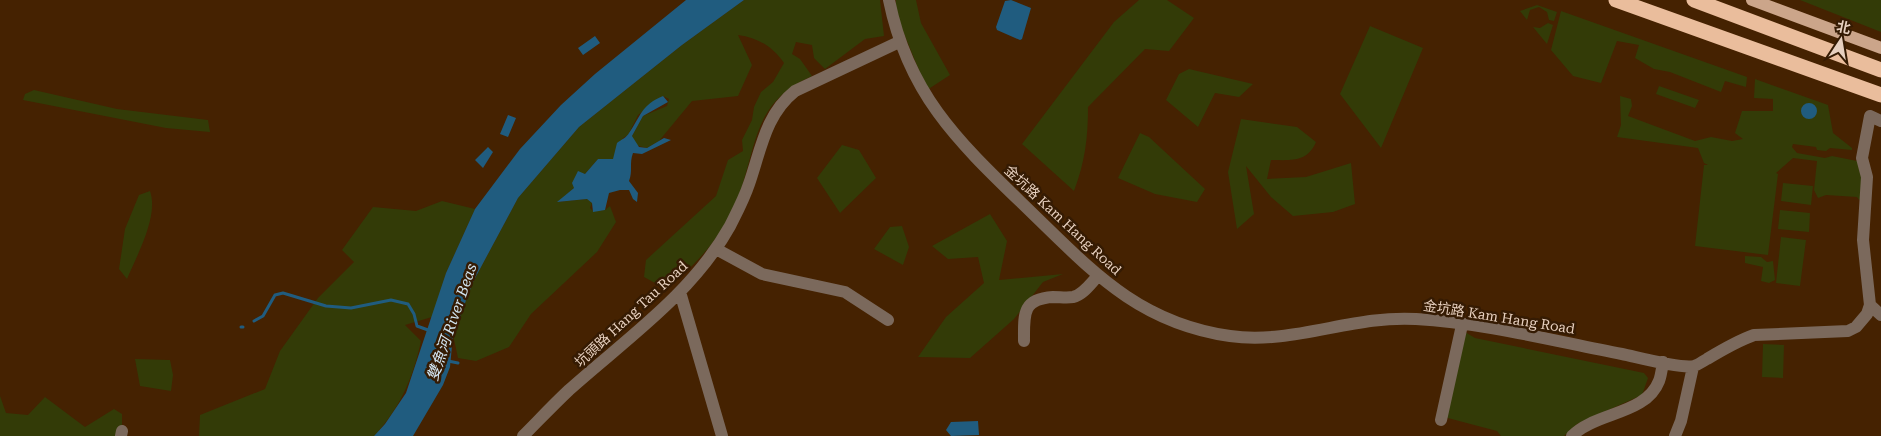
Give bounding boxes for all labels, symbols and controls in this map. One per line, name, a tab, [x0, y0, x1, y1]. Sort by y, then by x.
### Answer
north arrow	[1816, 15, 1866, 65]
text: 北	[1835, 18, 1852, 37]
street label: 金坑路 Kam Hang Road	[1001, 162, 1125, 278]
street label: 坑頭路 Hang Tau Road	[571, 258, 691, 370]
water label: 雙魚河 River Beas	[424, 261, 481, 383]
street label: 金坑路 Kam Hang Road	[1422, 297, 1576, 337]

